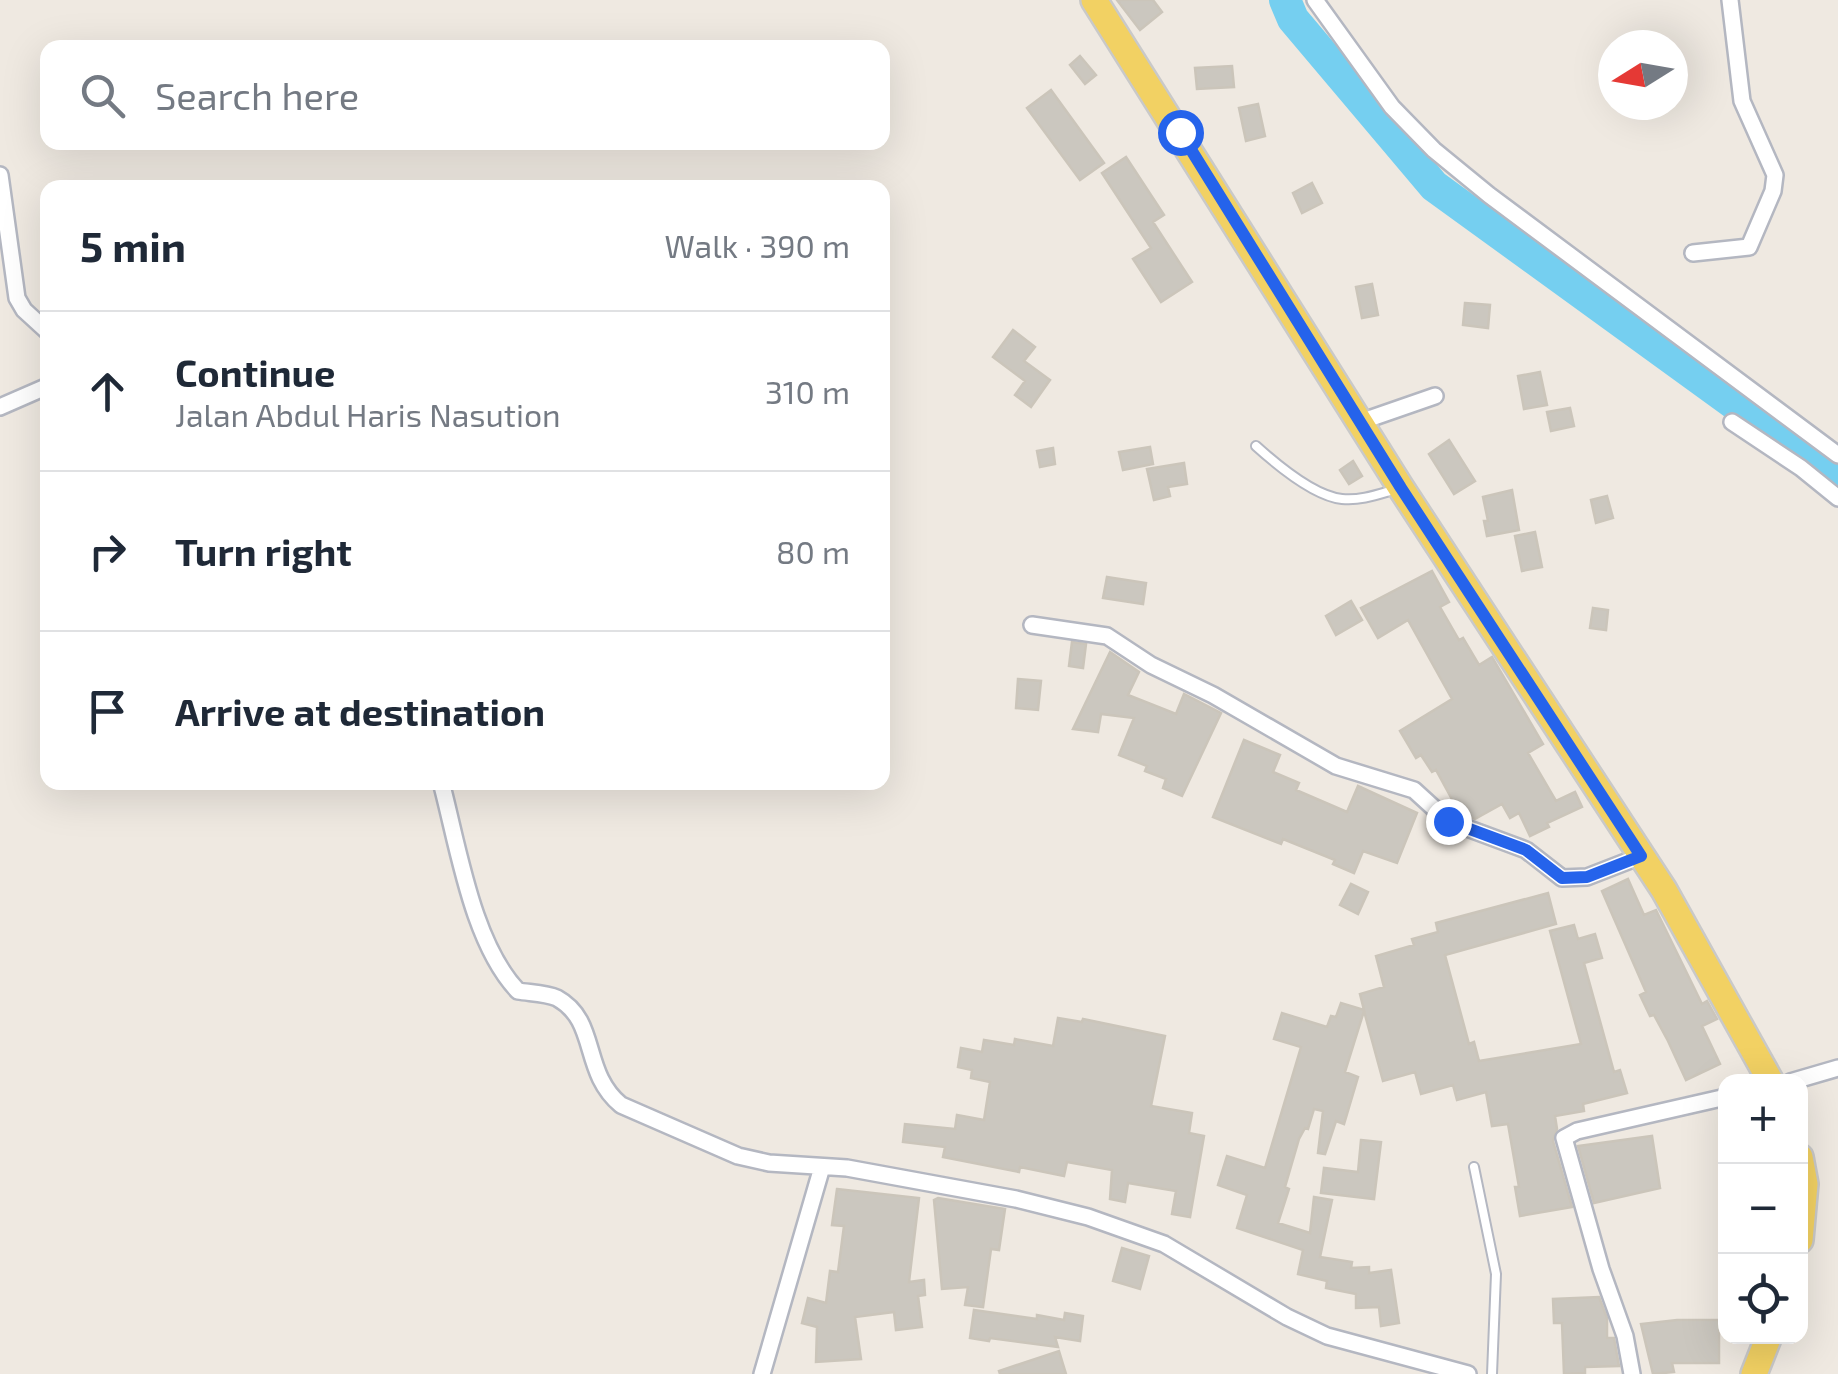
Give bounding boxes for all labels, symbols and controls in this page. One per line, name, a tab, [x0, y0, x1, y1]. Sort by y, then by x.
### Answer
north arrow	[1598, 30, 1688, 120]
search box	[40, 40, 890, 150]
icon: search	[75, 68, 130, 123]
text: Search here	[155, 72, 359, 118]
route start	[1158, 110, 1204, 156]
text: 5 min	[80, 220, 186, 270]
text: Walk · 390 m	[665, 226, 850, 264]
text: Continue	[175, 349, 335, 395]
icon: ahead	[80, 364, 135, 419]
text: 310 m	[765, 372, 850, 410]
text: Jalan Abdul Haris Nasution	[175, 395, 561, 433]
icon: right	[80, 524, 135, 579]
text: Turn right	[175, 528, 352, 574]
text: 80 m	[776, 532, 850, 570]
icon: arrive	[80, 684, 135, 739]
text: Arrive at destination	[175, 688, 545, 734]
route end	[1426, 799, 1472, 845]
map controls	[1718, 1074, 1808, 1344]
button: +	[1718, 1074, 1808, 1164]
button: −	[1718, 1164, 1808, 1254]
button: locate	[1718, 1254, 1808, 1344]

